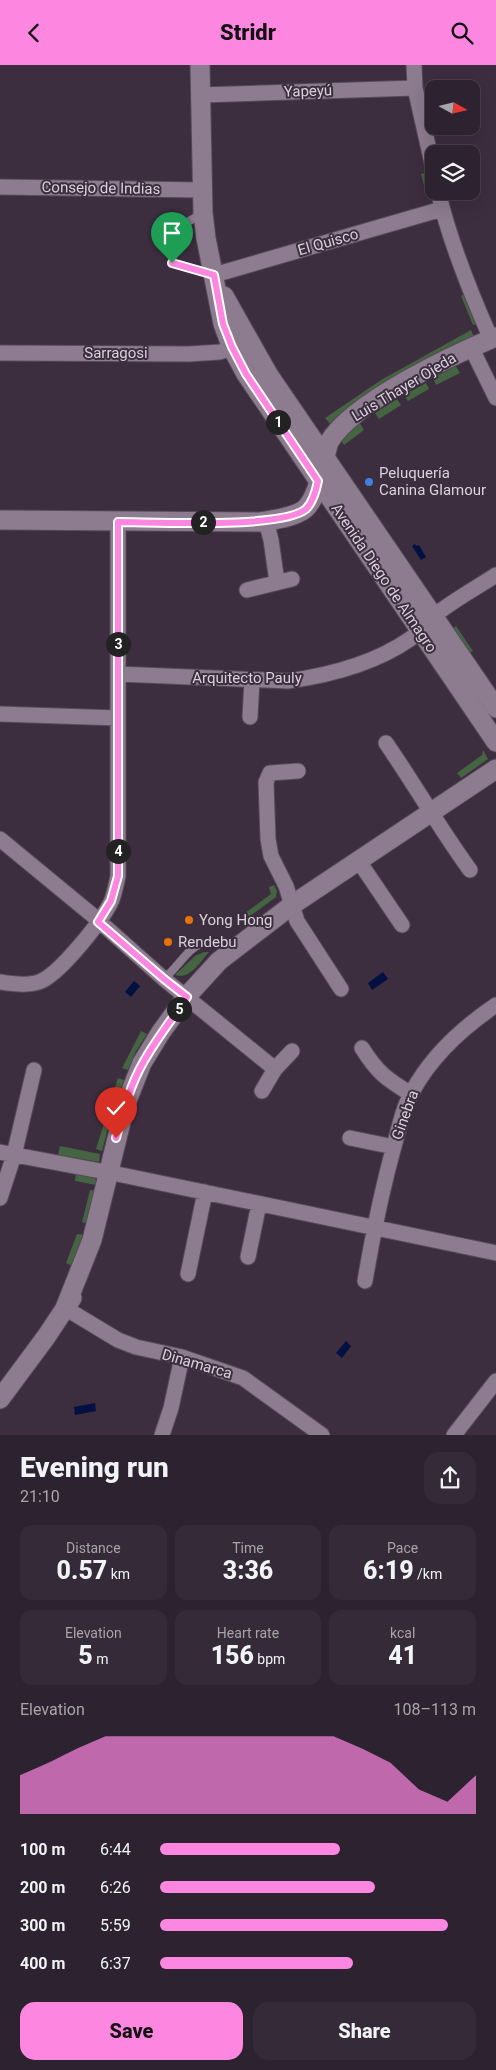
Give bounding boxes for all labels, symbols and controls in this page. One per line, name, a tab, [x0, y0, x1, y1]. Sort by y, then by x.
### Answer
icon: back	[20, 19, 48, 47]
icon: search	[448, 19, 476, 47]
text: Stridr	[220, 20, 276, 45]
north arrow	[425, 80, 480, 135]
map controls	[425, 80, 480, 200]
street label: Yapeyú	[284, 81, 332, 101]
button: layers	[425, 145, 480, 200]
street label: Consejo de Indias	[42, 178, 160, 198]
pin	[151, 212, 193, 263]
icon: arrive	[158, 219, 186, 247]
street label: El Quisco	[296, 225, 360, 259]
street label: Sarragosi	[84, 344, 148, 362]
street label: Luis Thayer Ojeda	[349, 349, 459, 425]
pin: 1	[266, 409, 290, 435]
text: 1	[274, 414, 283, 430]
place label: Peluquería Canina Glamour	[379, 464, 486, 499]
marker: Peluquería Canina Glamour	[363, 476, 375, 488]
street label: Avenida Diego de Almagro	[327, 500, 441, 656]
pin: 2	[190, 509, 216, 535]
text: 2	[199, 514, 208, 530]
pin: 3	[106, 631, 130, 657]
text: 3	[114, 636, 123, 652]
street label: Arquitecto Pauly	[192, 669, 302, 687]
pin: 4	[106, 839, 130, 863]
text: 4	[114, 843, 123, 859]
place label: Yong Hong	[199, 911, 272, 929]
marker: Yong Hong	[183, 914, 195, 926]
place label: Rendebu	[178, 933, 237, 951]
marker: Rendebu	[162, 936, 174, 948]
pin: 5	[166, 997, 192, 1021]
text: 5	[175, 1001, 184, 1017]
pin	[95, 1087, 137, 1138]
street label: Ginebra	[388, 1088, 422, 1142]
icon: check	[102, 1094, 130, 1122]
street label: Dinamarca	[160, 1345, 234, 1383]
text: Evening run	[20, 1451, 169, 1484]
button: share	[424, 1452, 476, 1504]
text: 21:10	[20, 1487, 60, 1506]
text: Distance	[66, 1540, 121, 1556]
text: Time	[232, 1540, 264, 1556]
text: Pace	[387, 1540, 418, 1556]
text: 0.57	[57, 1556, 107, 1585]
text: 3:36	[223, 1556, 273, 1585]
text: 6:19	[363, 1556, 414, 1585]
text: km	[107, 1566, 130, 1582]
text: /km	[414, 1566, 442, 1582]
text: Elevation	[65, 1625, 122, 1641]
text: Heart rate	[217, 1625, 279, 1641]
text: kcal	[390, 1625, 415, 1641]
text: 5	[78, 1641, 93, 1670]
text: 156	[211, 1641, 254, 1670]
text: 41	[388, 1641, 417, 1670]
text: m	[93, 1651, 108, 1667]
text: bpm	[254, 1651, 285, 1667]
text: Elevation	[20, 1700, 85, 1719]
text: 108–113 m	[394, 1700, 476, 1719]
text: 100 m	[20, 1840, 65, 1859]
text: 6:44	[100, 1840, 131, 1859]
text: 200 m	[20, 1878, 65, 1897]
text: 6:26	[100, 1878, 131, 1897]
text: 300 m	[20, 1916, 65, 1935]
text: 5:59	[100, 1916, 131, 1935]
text: 400 m	[20, 1954, 65, 1973]
text: 6:37	[100, 1954, 131, 1973]
button: Save	[20, 2002, 243, 2060]
button: Share	[253, 2002, 476, 2060]

